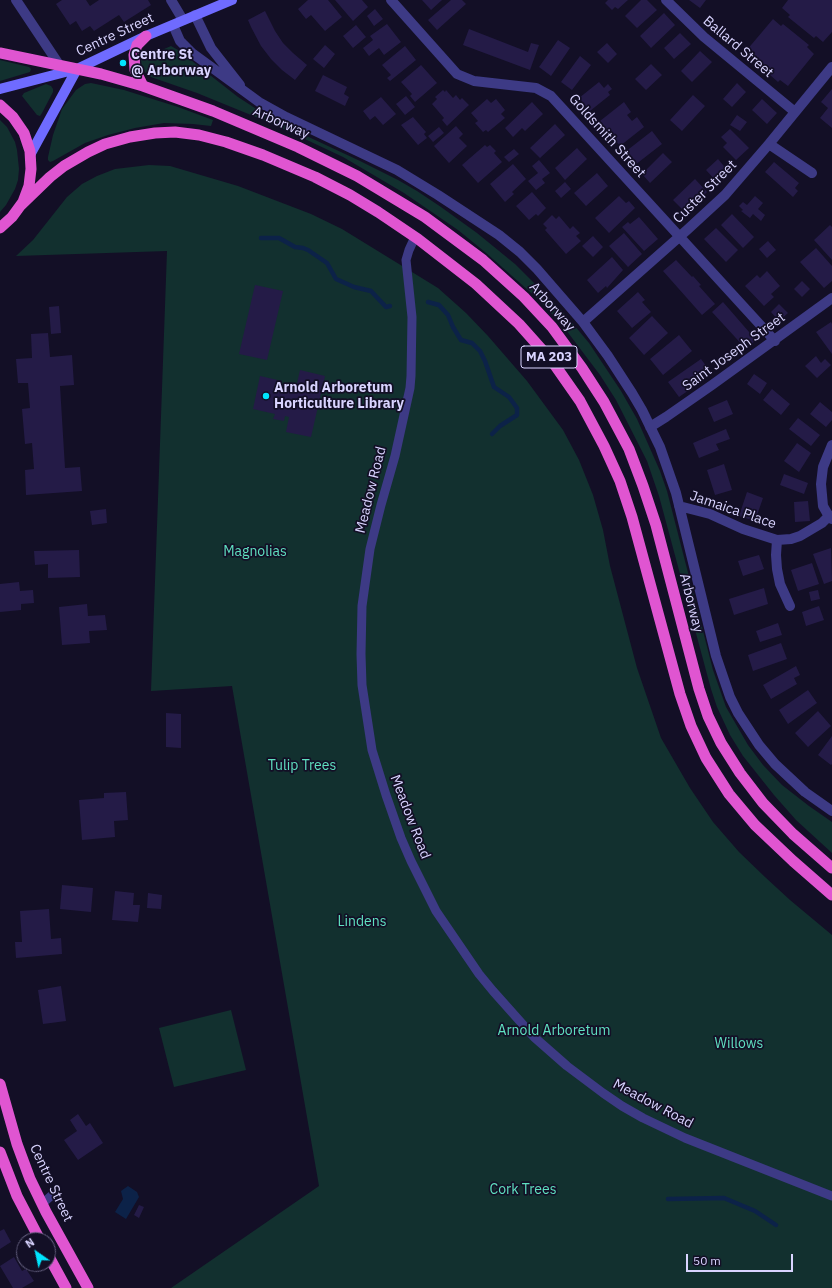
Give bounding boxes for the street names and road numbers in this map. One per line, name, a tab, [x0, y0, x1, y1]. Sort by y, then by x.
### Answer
street label: Centre Street	[74, 10, 156, 60]
street label: Ballard Street	[699, 13, 777, 81]
street label: Goldsmith Street	[565, 91, 649, 181]
street label: Arborway	[250, 103, 312, 143]
street label: Custer Street	[670, 157, 740, 227]
street label: Arborway	[526, 279, 578, 335]
street label: Saint Joseph Street	[679, 309, 789, 395]
road number: MA 203	[521, 346, 577, 368]
street label: Meadow Road	[352, 445, 390, 535]
street label: Jamaica Place	[688, 487, 778, 533]
street label: Arborway	[676, 572, 706, 634]
street label: Meadow Road	[386, 773, 434, 861]
street label: Meadow Road	[610, 1076, 696, 1132]
street label: Centre Street	[26, 1142, 76, 1224]

